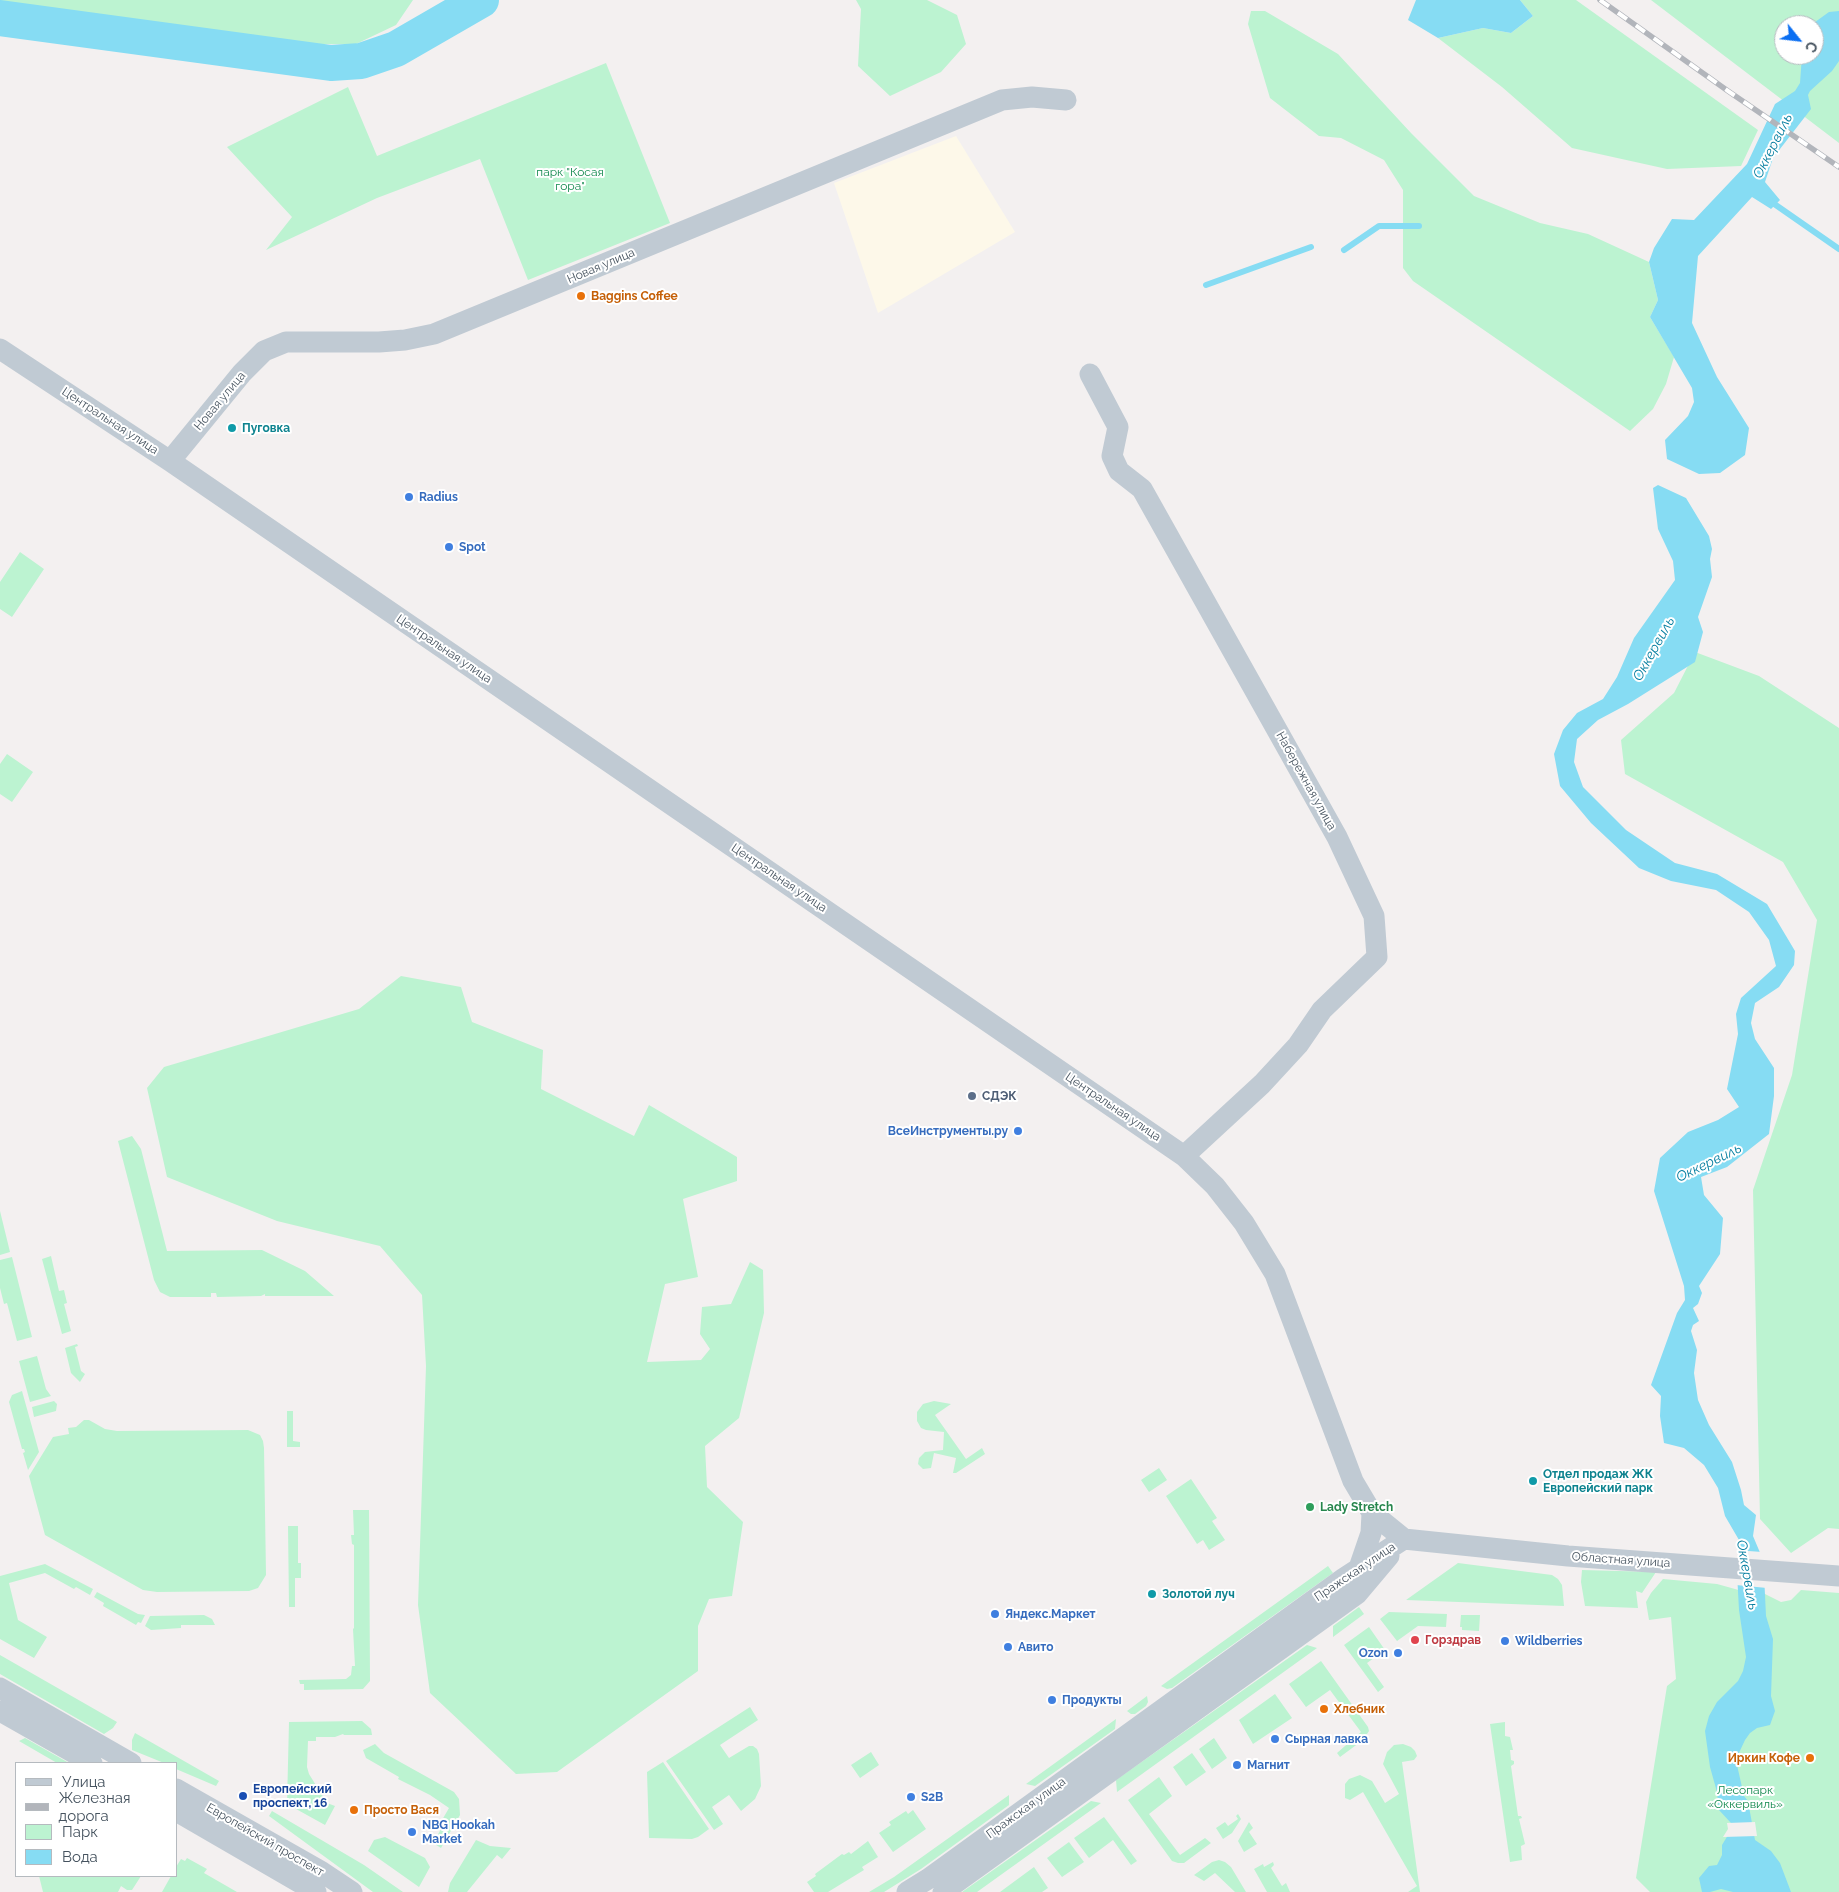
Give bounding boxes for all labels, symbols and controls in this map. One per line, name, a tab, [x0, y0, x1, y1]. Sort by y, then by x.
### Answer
north arrow	[1774, 15, 1824, 65]
text: С	[1802, 39, 1821, 55]
water label: Оккервиль	[1749, 111, 1797, 181]
park label: парк "Косая гора"	[536, 165, 604, 193]
street label: Новая улица	[565, 245, 637, 287]
place label: Baggins Coffee	[591, 289, 678, 303]
marker: Baggins Coffee	[575, 290, 587, 302]
street label: Новая улица	[191, 369, 249, 433]
street label: Центральная улица	[59, 384, 161, 458]
place label: Пуговка	[242, 421, 290, 435]
marker: Пуговка	[226, 422, 238, 434]
place label: Radius	[419, 490, 458, 504]
marker: Radius	[403, 491, 415, 503]
place label: Spot	[459, 540, 486, 554]
marker: Spot	[443, 541, 455, 553]
street label: Центральная улица	[394, 612, 494, 686]
water label: Оккервиль	[1629, 614, 1679, 684]
street label: Набережная улица	[1273, 729, 1339, 833]
street label: Центральная улица	[729, 841, 829, 915]
street label: Центральная улица	[1063, 1070, 1163, 1144]
place label: СДЭК	[982, 1089, 1016, 1103]
marker: СДЭК	[966, 1090, 978, 1102]
place label: ВсеИнструменты.ру	[888, 1124, 1008, 1138]
marker: ВсеИнструменты.ру	[1012, 1125, 1024, 1137]
water label: Оккервиль	[1673, 1140, 1745, 1186]
place label: Отдел продаж ЖК Европейский парк	[1543, 1467, 1653, 1495]
marker: Отдел продаж ЖК Европейский парк	[1527, 1475, 1539, 1487]
place label: Lady Stretch	[1320, 1500, 1393, 1514]
marker: Lady Stretch	[1304, 1501, 1316, 1513]
water label: Оккервиль	[1733, 1539, 1761, 1611]
street label: Пражская улица	[1312, 1540, 1398, 1604]
street label: Областная улица	[1571, 1549, 1671, 1571]
place label: Золотой луч	[1162, 1587, 1235, 1601]
marker: Золотой луч	[1146, 1588, 1158, 1600]
place label: Яндекс.Маркет	[1005, 1607, 1096, 1621]
marker: Яндекс.Маркет	[989, 1608, 1001, 1620]
place label: Горздрав	[1425, 1633, 1481, 1647]
marker: Горздрав	[1409, 1634, 1421, 1646]
place label: Wildberries	[1515, 1634, 1582, 1648]
marker: Wildberries	[1499, 1635, 1511, 1647]
place label: Авито	[1018, 1640, 1053, 1654]
marker: Авито	[1002, 1641, 1014, 1653]
place label: Ozon	[1359, 1646, 1388, 1660]
marker: Ozon	[1392, 1647, 1404, 1659]
place label: Продукты	[1062, 1693, 1122, 1707]
marker: Продукты	[1046, 1694, 1058, 1706]
place label: Хлебник	[1334, 1702, 1385, 1716]
marker: Хлебник	[1318, 1703, 1330, 1715]
place label: Сырная лавка	[1285, 1732, 1368, 1746]
marker: Сырная лавка	[1269, 1733, 1281, 1745]
place label: Иркин Кофе	[1728, 1751, 1800, 1765]
marker: Иркин Кофе	[1804, 1752, 1816, 1764]
place label: Магнит	[1247, 1758, 1290, 1772]
marker: Магнит	[1231, 1759, 1243, 1771]
legend	[15, 1762, 178, 1877]
text: Улица	[62, 1773, 106, 1791]
street label: Пражская улица	[984, 1774, 1068, 1842]
place label: Европейский проспект, 16	[253, 1782, 332, 1810]
park label: Лесопарк «Оккервиль»	[1707, 1783, 1783, 1811]
text: Железная дорога	[59, 1789, 131, 1825]
marker: Европейский проспект, 16	[237, 1790, 249, 1802]
place label: S2B	[921, 1790, 943, 1804]
marker: S2B	[905, 1791, 917, 1803]
street label: Европейский проспект	[204, 1800, 326, 1880]
place label: Просто Вася	[364, 1803, 439, 1817]
marker: Просто Вася	[348, 1804, 360, 1816]
place label: NBG Hookah Market	[422, 1818, 495, 1846]
text: Парк	[62, 1823, 98, 1841]
marker: NBG Hookah Market	[406, 1826, 418, 1838]
text: Вода	[62, 1848, 98, 1866]

